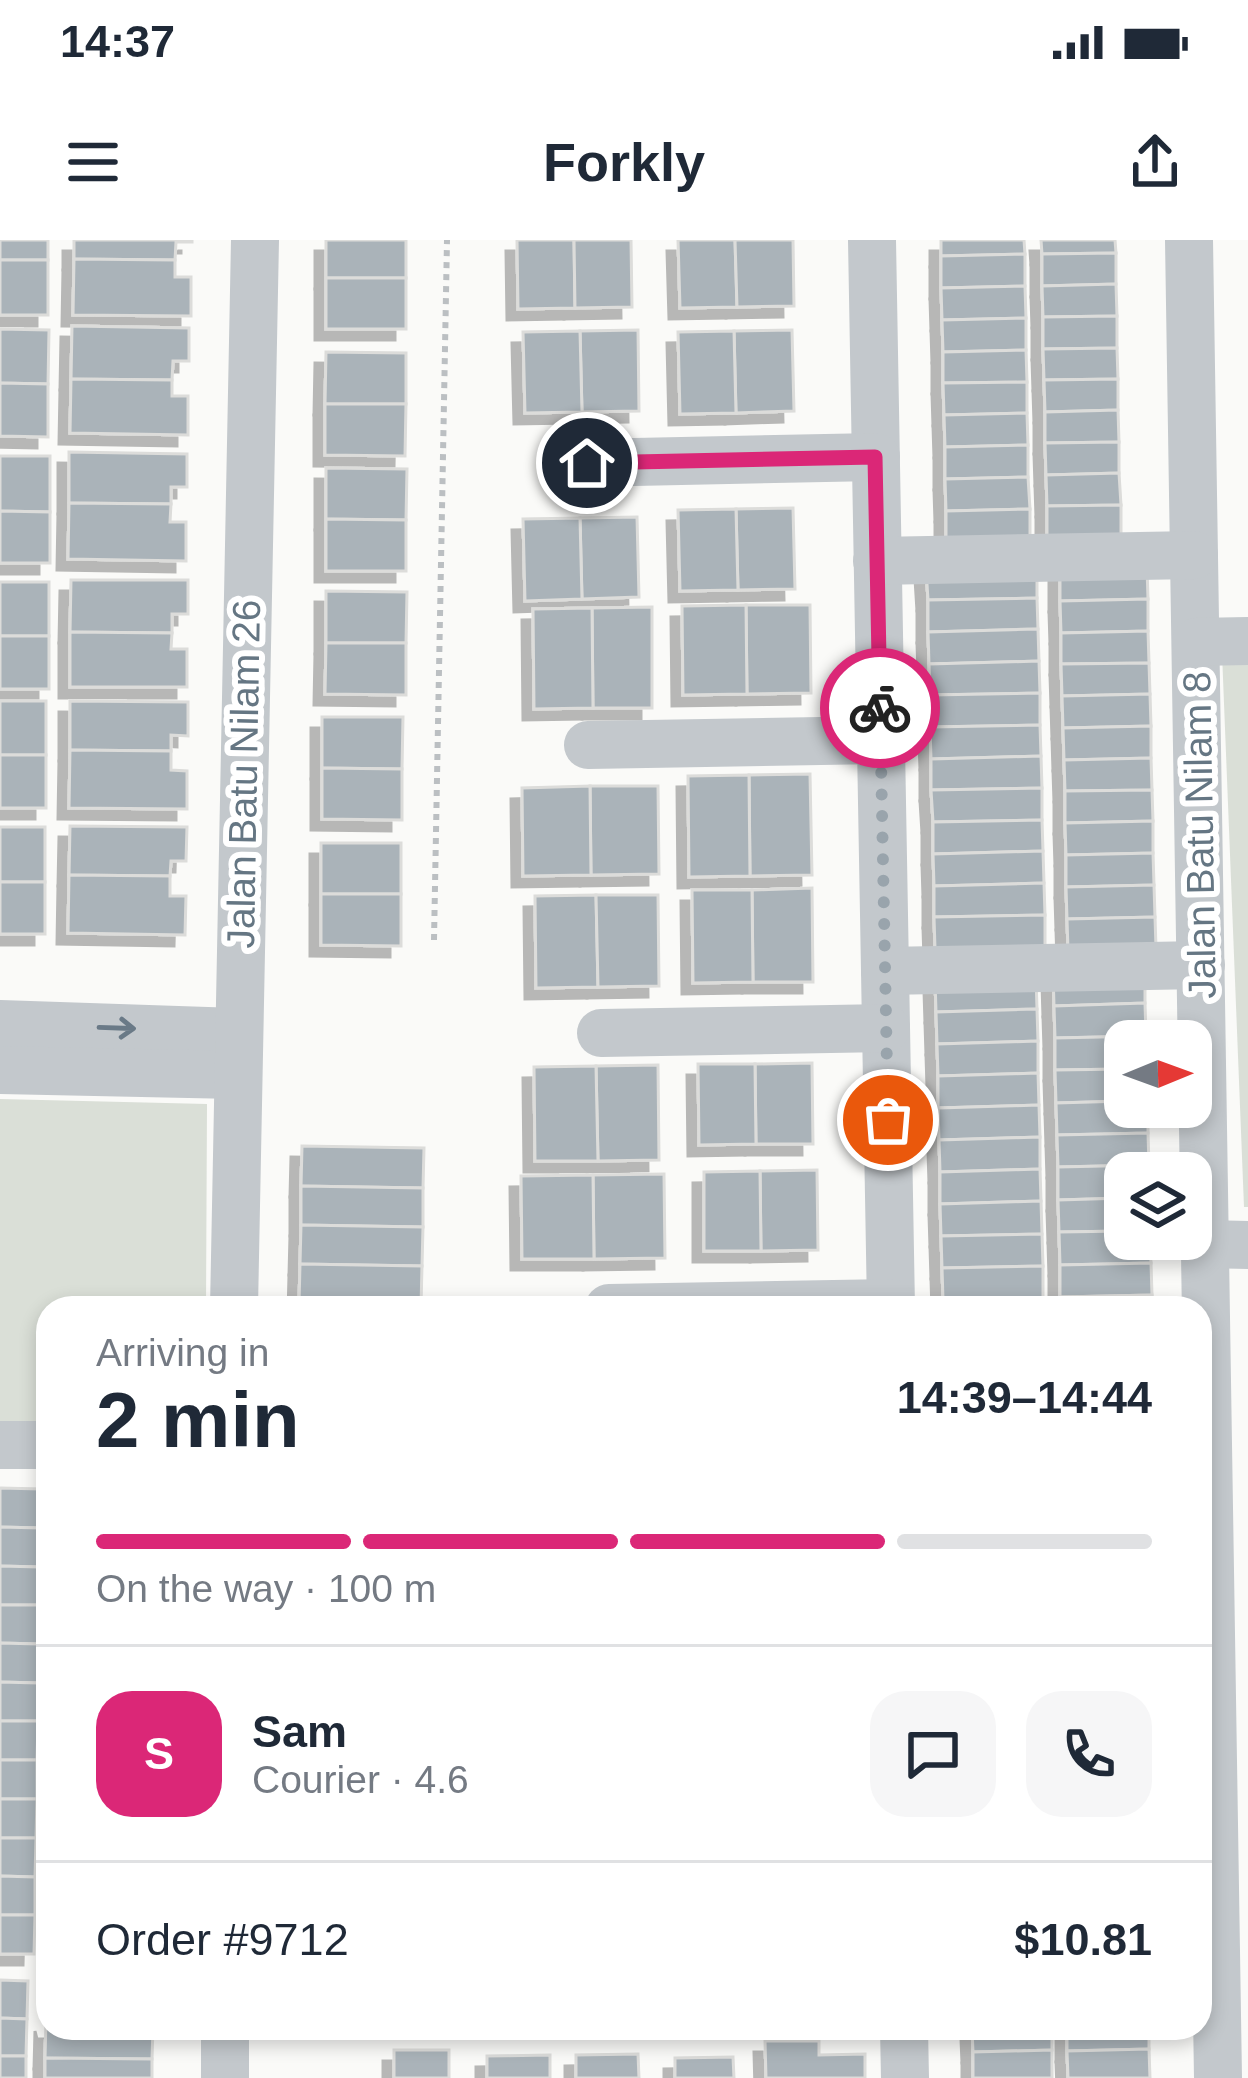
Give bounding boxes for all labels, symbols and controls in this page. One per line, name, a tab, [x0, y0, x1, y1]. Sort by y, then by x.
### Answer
text: 14:37	[60, 16, 175, 67]
icon: menu	[60, 129, 126, 195]
icon: share	[1122, 129, 1188, 195]
text: Forkly	[543, 132, 705, 192]
pin	[536, 412, 638, 514]
icon: home	[554, 430, 620, 496]
street label: Jalan Batu Nilam 26	[219, 599, 268, 949]
courier	[820, 648, 940, 768]
street label: Jalan Batu Nilam 8	[1175, 671, 1224, 999]
icon: bike	[847, 675, 913, 741]
one-way arrow	[97, 1017, 136, 1040]
north arrow	[1104, 1020, 1212, 1128]
map controls	[1104, 1020, 1212, 1260]
pin	[837, 1069, 939, 1171]
icon: bag	[855, 1087, 921, 1153]
button: layers	[1104, 1152, 1212, 1260]
text: Arriving in	[96, 1331, 269, 1374]
text: 14:39–14:44	[897, 1372, 1152, 1423]
text: 2 min	[96, 1376, 300, 1464]
text: On the way · 100 m	[96, 1567, 436, 1610]
button: chat	[870, 1691, 996, 1817]
button: phone	[1026, 1691, 1152, 1817]
text: Sam	[252, 1706, 347, 1757]
text: S	[144, 1728, 174, 1779]
text: Courier · 4.6	[252, 1758, 469, 1801]
text: Order #9712	[96, 1914, 349, 1965]
text: $10.81	[1014, 1914, 1152, 1965]

